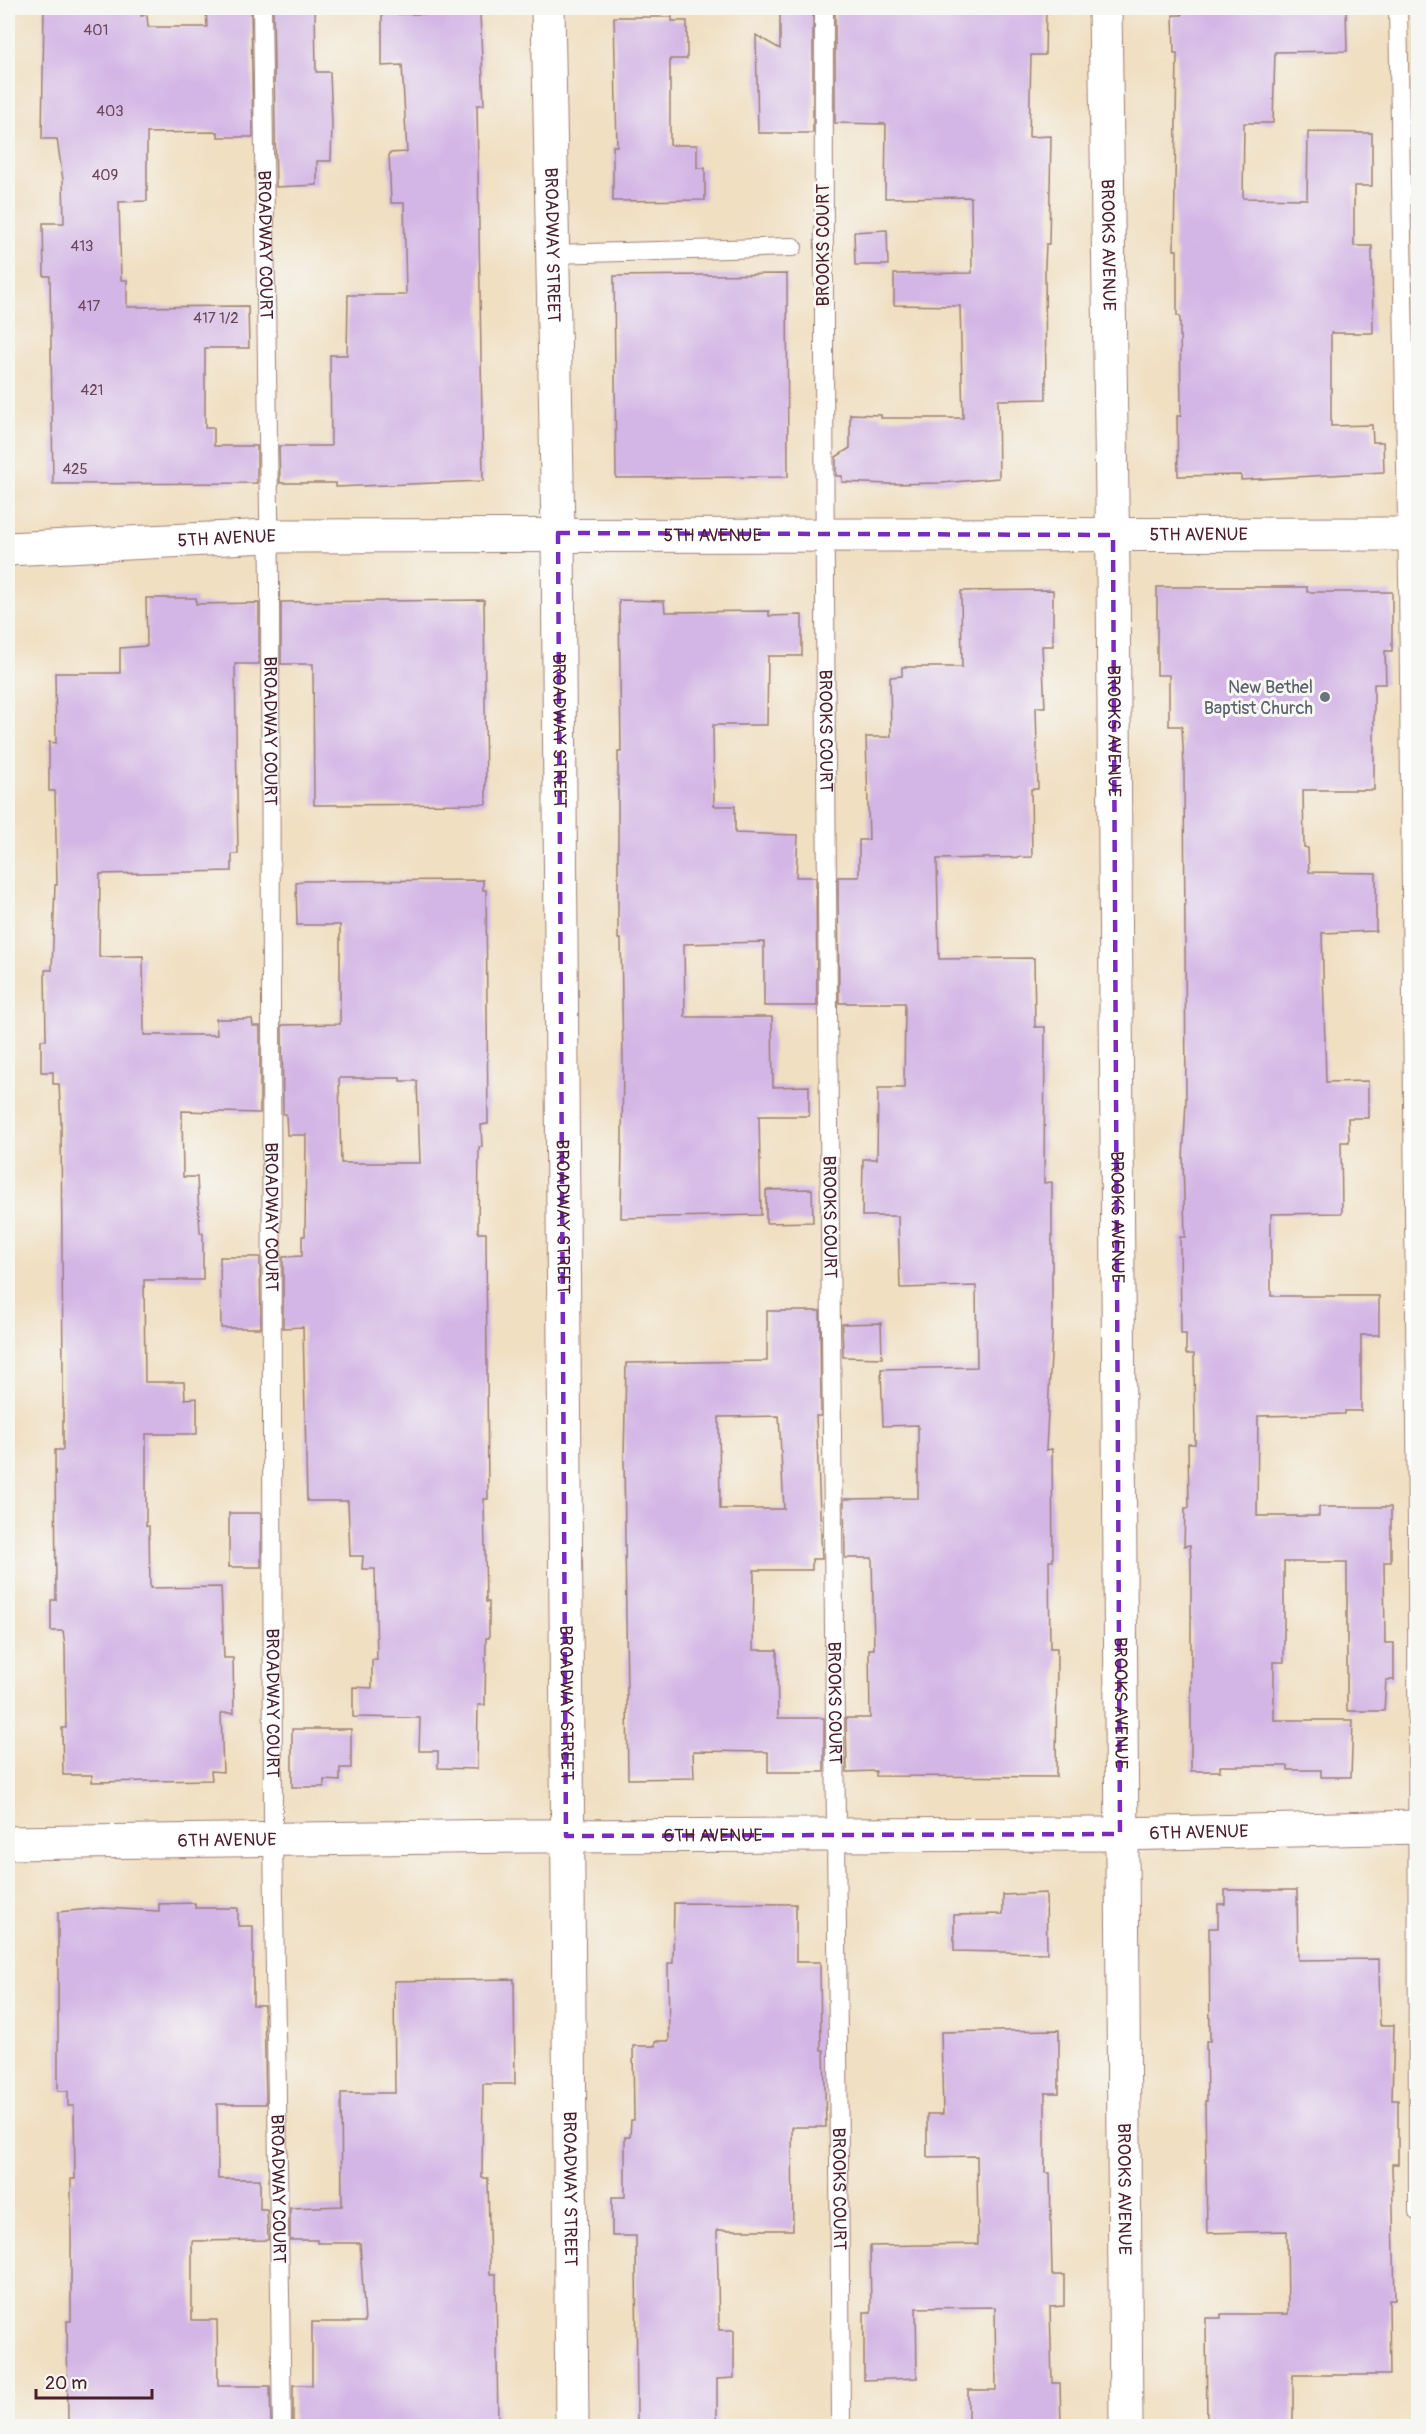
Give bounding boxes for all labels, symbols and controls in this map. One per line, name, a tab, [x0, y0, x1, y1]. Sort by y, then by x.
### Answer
house number: 401	[84, 21, 108, 40]
house number: 403	[96, 102, 124, 121]
house number: 409	[92, 166, 118, 185]
street label: BROADWAY STREET	[539, 167, 565, 323]
street label: BROADWAY COURT	[252, 170, 277, 320]
street label: BROOKS AVENUE	[1095, 179, 1120, 311]
street label: BROOKS COURT	[812, 184, 835, 306]
house number: 413	[71, 237, 93, 256]
house number: 417	[78, 297, 100, 316]
house number: 417 1/2	[193, 309, 239, 328]
house number: 421	[81, 381, 103, 400]
house number: 425	[62, 460, 88, 479]
street label: 5TH AVENUE	[1149, 523, 1248, 546]
street label: 5TH AVENUE	[663, 524, 762, 547]
street label: 5TH AVENUE	[177, 525, 276, 553]
street label: BROADWAY STREET	[547, 653, 571, 809]
street label: BROADWAY COURT	[258, 656, 282, 806]
street label: BROOKS AVENUE	[1102, 665, 1126, 797]
street label: BROOKS COURT	[813, 669, 837, 793]
place label: New Bethel Baptist Church	[1204, 676, 1313, 720]
marker: New Bethel Baptist Church	[1318, 690, 1332, 704]
street label: BROADWAY STREET	[550, 1139, 575, 1295]
street label: BROADWAY COURT	[259, 1142, 283, 1292]
street label: BROOKS AVENUE	[1105, 1151, 1129, 1283]
street label: BROOKS COURT	[817, 1155, 841, 1279]
street label: BROADWAY STREET	[554, 1625, 578, 1781]
street label: BROADWAY COURT	[260, 1628, 284, 1778]
street label: BROOKS AVENUE	[1108, 1637, 1132, 1769]
street label: BROOKS COURT	[822, 1641, 846, 1765]
street label: 6TH AVENUE	[1149, 1820, 1249, 1845]
street label: 6TH AVENUE	[663, 1824, 763, 1848]
street label: 6TH AVENUE	[177, 1828, 277, 1853]
street label: BROADWAY STREET	[558, 2111, 582, 2267]
street label: BROADWAY COURT	[265, 2114, 291, 2264]
street label: BROOKS AVENUE	[1112, 2123, 1136, 2255]
street label: BROOKS COURT	[827, 2127, 851, 2251]
scale bar	[36, 2362, 152, 2400]
text: 20 m	[45, 2372, 87, 2395]

